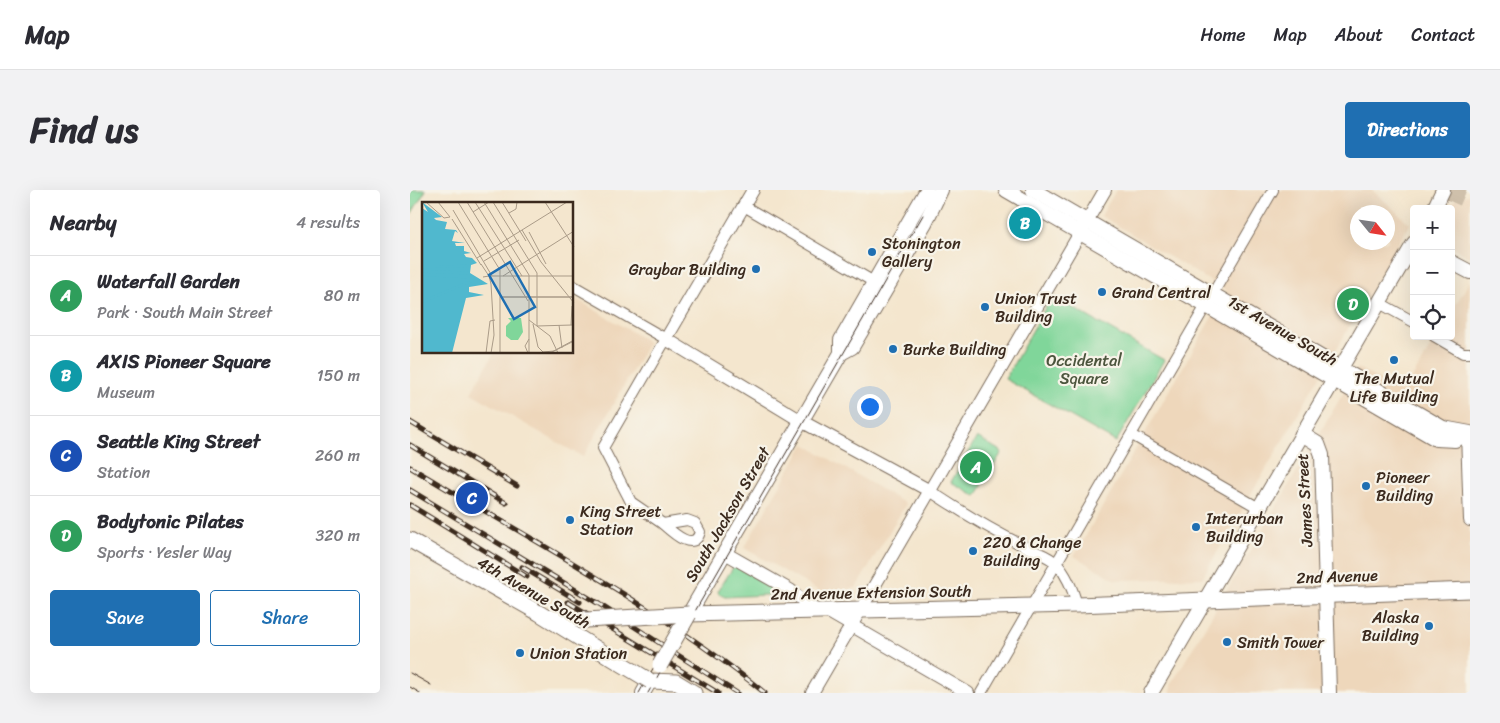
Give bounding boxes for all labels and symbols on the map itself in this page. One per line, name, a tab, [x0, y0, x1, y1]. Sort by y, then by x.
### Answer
inset map	[422, 202, 574, 354]
pin: B	[1009, 204, 1041, 242]
north arrow	[1350, 205, 1395, 250]
place label: Stonington Gallery	[882, 229, 961, 276]
marker: Stonington Gallery	[866, 246, 878, 258]
place label: Graybar Building	[629, 255, 746, 284]
marker: Graybar Building	[750, 263, 762, 275]
place label: Grand Central	[1112, 278, 1211, 307]
place label: Union Trust Building	[995, 284, 1077, 331]
pin: D	[1337, 285, 1369, 323]
marker: Grand Central	[1096, 286, 1108, 298]
street label: 1st Avenue South	[1222, 287, 1343, 374]
marker: Union Trust Building	[979, 301, 991, 313]
place label: Burke Building	[903, 335, 1006, 364]
marker: Burke Building	[887, 343, 899, 355]
park label: Occidental Square	[1046, 346, 1122, 393]
marker: The Mutual Life Building	[1388, 354, 1400, 366]
place label: The Mutual Life Building	[1350, 364, 1438, 411]
your location	[857, 394, 883, 420]
street label: South Jackson Street	[677, 440, 778, 588]
pin: A	[960, 448, 992, 486]
street label: James Street	[1288, 452, 1321, 548]
place label: Pioneer Building	[1376, 463, 1433, 510]
pin: C	[456, 479, 488, 517]
marker: Pioneer Building	[1360, 480, 1372, 492]
place label: King Street Station	[580, 497, 662, 544]
place label: Interurban Building	[1205, 504, 1283, 551]
marker: King Street Station	[564, 514, 576, 526]
marker: Interurban Building	[1190, 521, 1202, 533]
place label: 220 & Change Building	[983, 528, 1081, 575]
marker: 220 & Change Building	[967, 545, 979, 557]
street label: 4th Avenue South	[472, 548, 596, 637]
street label: 2nd Avenue	[1296, 561, 1379, 592]
street label: 2nd Avenue Extension South	[770, 576, 972, 609]
place label: Alaska Building	[1362, 603, 1420, 650]
marker: Alaska Building	[1423, 620, 1435, 632]
place label: Smith Tower	[1237, 628, 1325, 657]
marker: Smith Tower	[1221, 636, 1233, 648]
place label: Union Station	[530, 639, 628, 668]
marker: Union Station	[514, 647, 526, 659]

